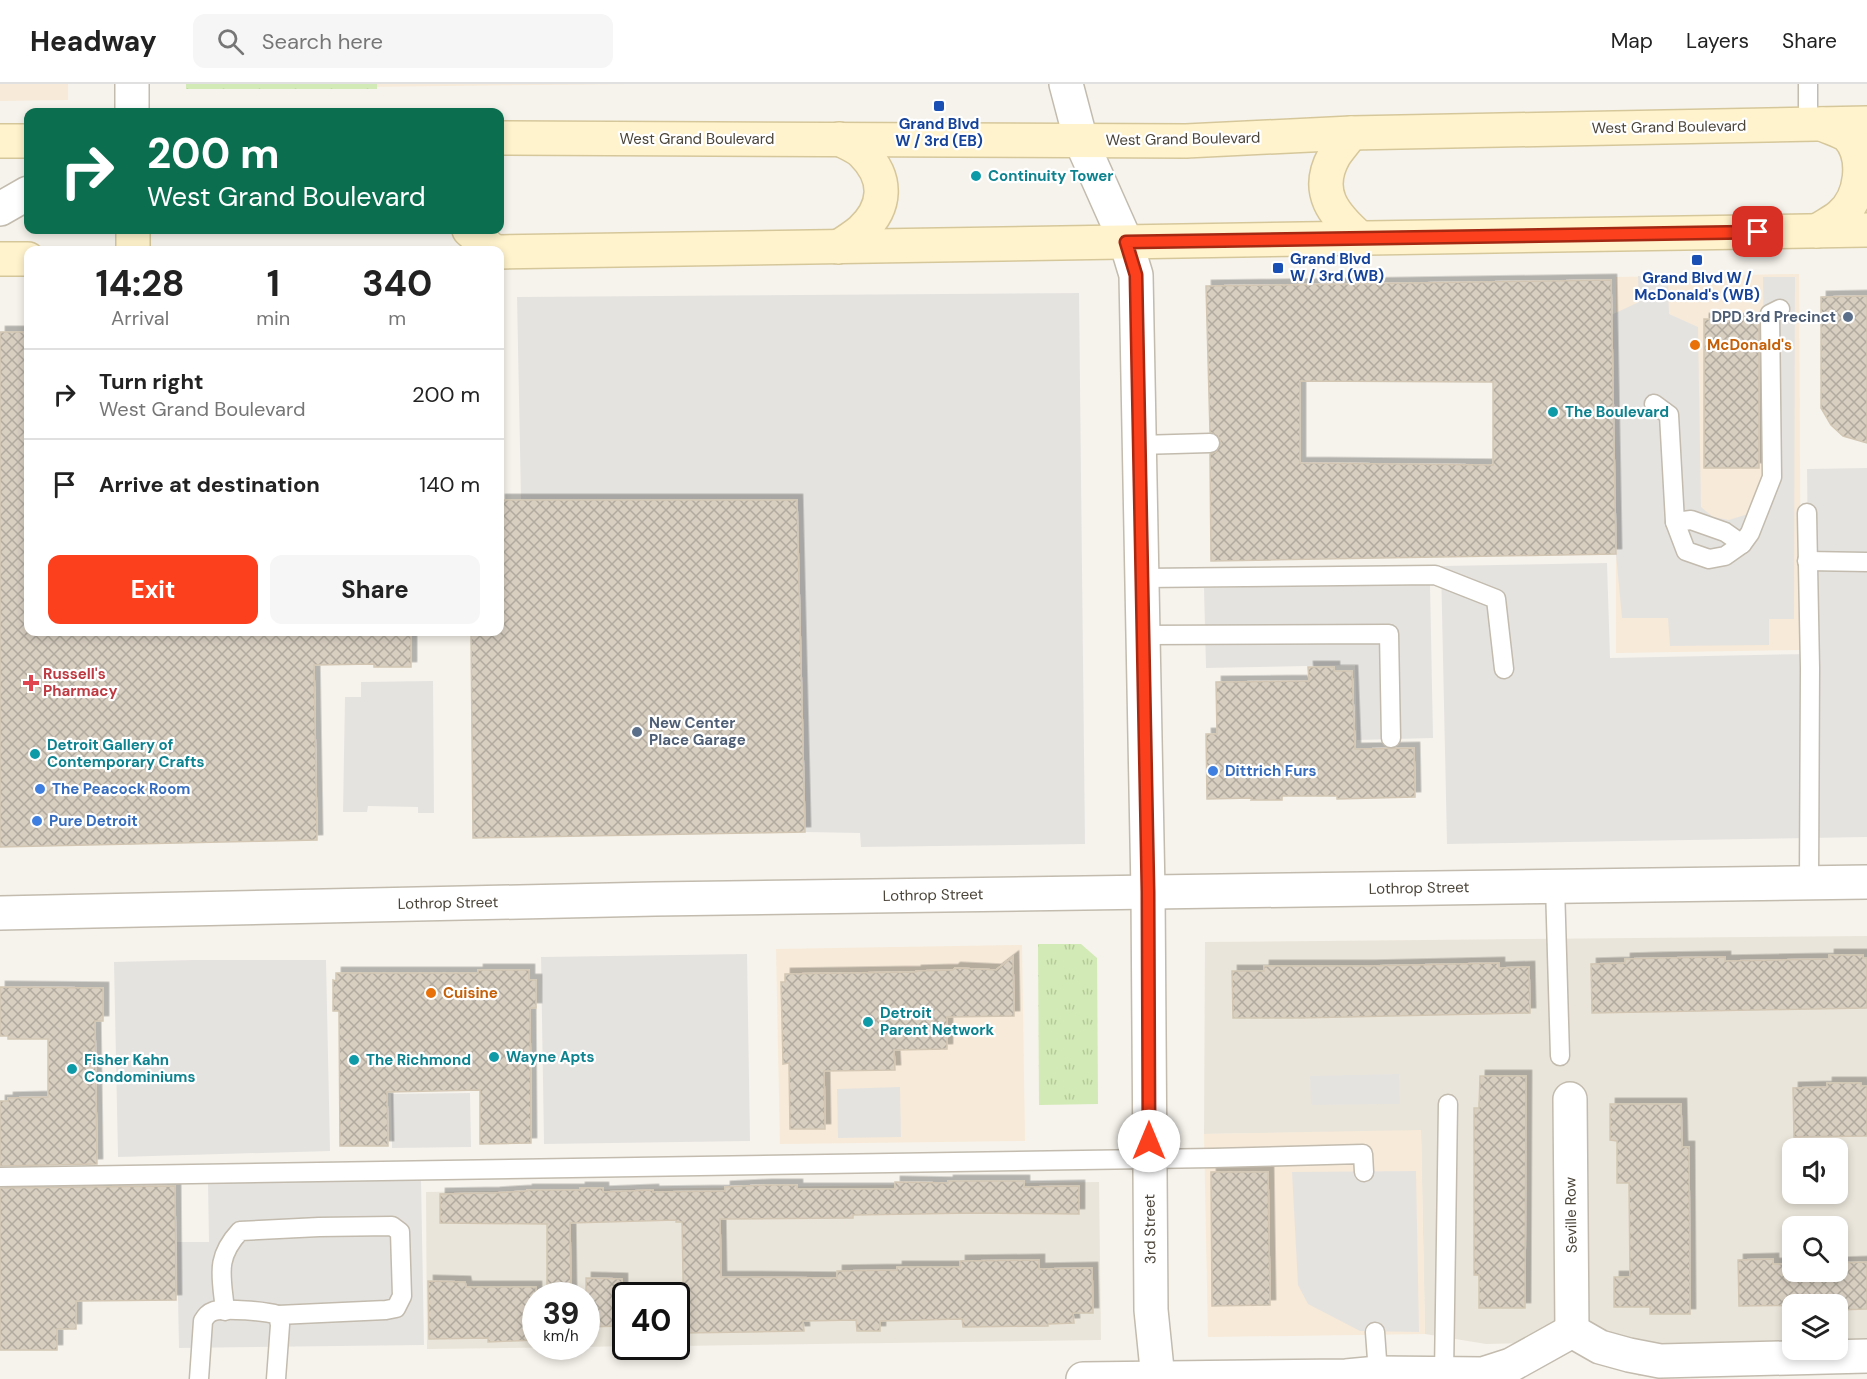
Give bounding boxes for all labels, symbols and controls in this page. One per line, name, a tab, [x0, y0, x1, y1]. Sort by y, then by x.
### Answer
search box	[193, 14, 613, 68]
text: Headway	[30, 23, 157, 60]
icon: search	[214, 25, 247, 58]
text: Search here	[262, 27, 383, 56]
text: Map	[1611, 27, 1653, 55]
text: Layers	[1686, 27, 1749, 55]
text: Share	[1782, 27, 1837, 55]
marker: Grand Blvd W / 3rd (EB)	[932, 99, 946, 113]
place label: Grand Blvd W / 3rd (EB)	[895, 114, 983, 151]
street label: West Grand Boulevard	[1591, 116, 1747, 138]
text: 200 m	[147, 126, 280, 181]
street label: West Grand Boulevard	[1105, 128, 1261, 150]
street label: West Grand Boulevard	[620, 129, 774, 149]
icon: right	[48, 132, 126, 210]
place label: Continuity Tower	[988, 166, 1113, 186]
marker: Continuity Tower	[969, 169, 983, 183]
text: West Grand Boulevard	[147, 179, 426, 214]
pin	[1732, 206, 1783, 257]
icon: arrive	[1741, 215, 1774, 248]
place label: Grand Blvd W / 3rd (WB)	[1290, 249, 1384, 286]
marker: Grand Blvd W / McDonald's (WB)	[1690, 253, 1704, 267]
text: 14:28	[96, 260, 185, 307]
text: 1	[267, 260, 280, 307]
text: 340	[362, 260, 432, 307]
marker: Grand Blvd W / 3rd (WB)	[1271, 261, 1285, 275]
place label: Grand Blvd W / McDonald's (WB)	[1634, 268, 1760, 305]
text: Arrival	[111, 305, 169, 331]
text: min	[256, 305, 290, 331]
text: m	[388, 305, 406, 331]
place label: DPD 3rd Precinct	[1711, 307, 1836, 327]
marker: DPD 3rd Precinct	[1841, 310, 1855, 324]
place label: McDonald's	[1707, 335, 1792, 355]
marker: McDonald's	[1688, 338, 1702, 352]
text: Turn right	[99, 367, 204, 396]
icon: right	[48, 378, 81, 411]
text: 200 m	[412, 380, 480, 409]
text: West Grand Boulevard	[99, 396, 306, 422]
place label: The Boulevard	[1565, 402, 1669, 422]
marker: The Boulevard	[1546, 405, 1560, 419]
icon: arrive	[48, 468, 81, 501]
text: Arrive at destination	[99, 470, 320, 499]
text: 140 m	[419, 470, 480, 499]
button: Exit	[48, 555, 258, 624]
button: Share	[270, 555, 480, 624]
place label: Russell's Pharmacy	[43, 664, 117, 701]
marker: Russell's Pharmacy	[24, 676, 38, 690]
place label: New Center Place Garage	[649, 713, 746, 750]
marker: New Center Place Garage	[630, 725, 644, 739]
place label: Detroit Gallery of Contemporary Crafts	[47, 735, 205, 772]
marker: Detroit Gallery of Contemporary Crafts	[28, 747, 42, 761]
place label: Dittrich Furs	[1225, 761, 1317, 781]
marker: Dittrich Furs	[1206, 764, 1220, 778]
place label: The Peacock Room	[52, 779, 190, 799]
marker: The Peacock Room	[33, 782, 47, 796]
place label: Pure Detroit	[49, 811, 138, 831]
marker: Pure Detroit	[30, 814, 44, 828]
street label: Lothrop Street	[1368, 877, 1470, 899]
street label: Lothrop Street	[882, 884, 984, 906]
street label: Lothrop Street	[397, 892, 499, 914]
place label: Cuisine	[443, 983, 498, 1003]
marker: Cuisine	[424, 986, 438, 1000]
place label: Detroit Parent Network	[880, 1003, 995, 1040]
marker: Detroit Parent Network	[861, 1015, 875, 1029]
place label: Wayne Apts	[506, 1047, 594, 1067]
place label: Fisher Kahn Condominiums	[84, 1050, 195, 1087]
place label: The Richmond	[366, 1050, 471, 1070]
marker: Wayne Apts	[487, 1050, 501, 1064]
marker: The Richmond	[347, 1053, 361, 1067]
marker: Fisher Kahn Condominiums	[65, 1062, 79, 1076]
position arrow	[1117, 1109, 1181, 1173]
map controls	[1782, 1138, 1848, 1360]
button: sound	[1782, 1138, 1848, 1204]
street label: Seville Row	[1560, 1176, 1582, 1253]
street label: 3rd Street	[1139, 1194, 1161, 1264]
button: search	[1782, 1216, 1848, 1282]
speed limit sign: 40	[612, 1282, 690, 1360]
text: 39	[543, 1294, 579, 1333]
button: layers	[1782, 1294, 1848, 1360]
text: km/h	[543, 1326, 579, 1346]

